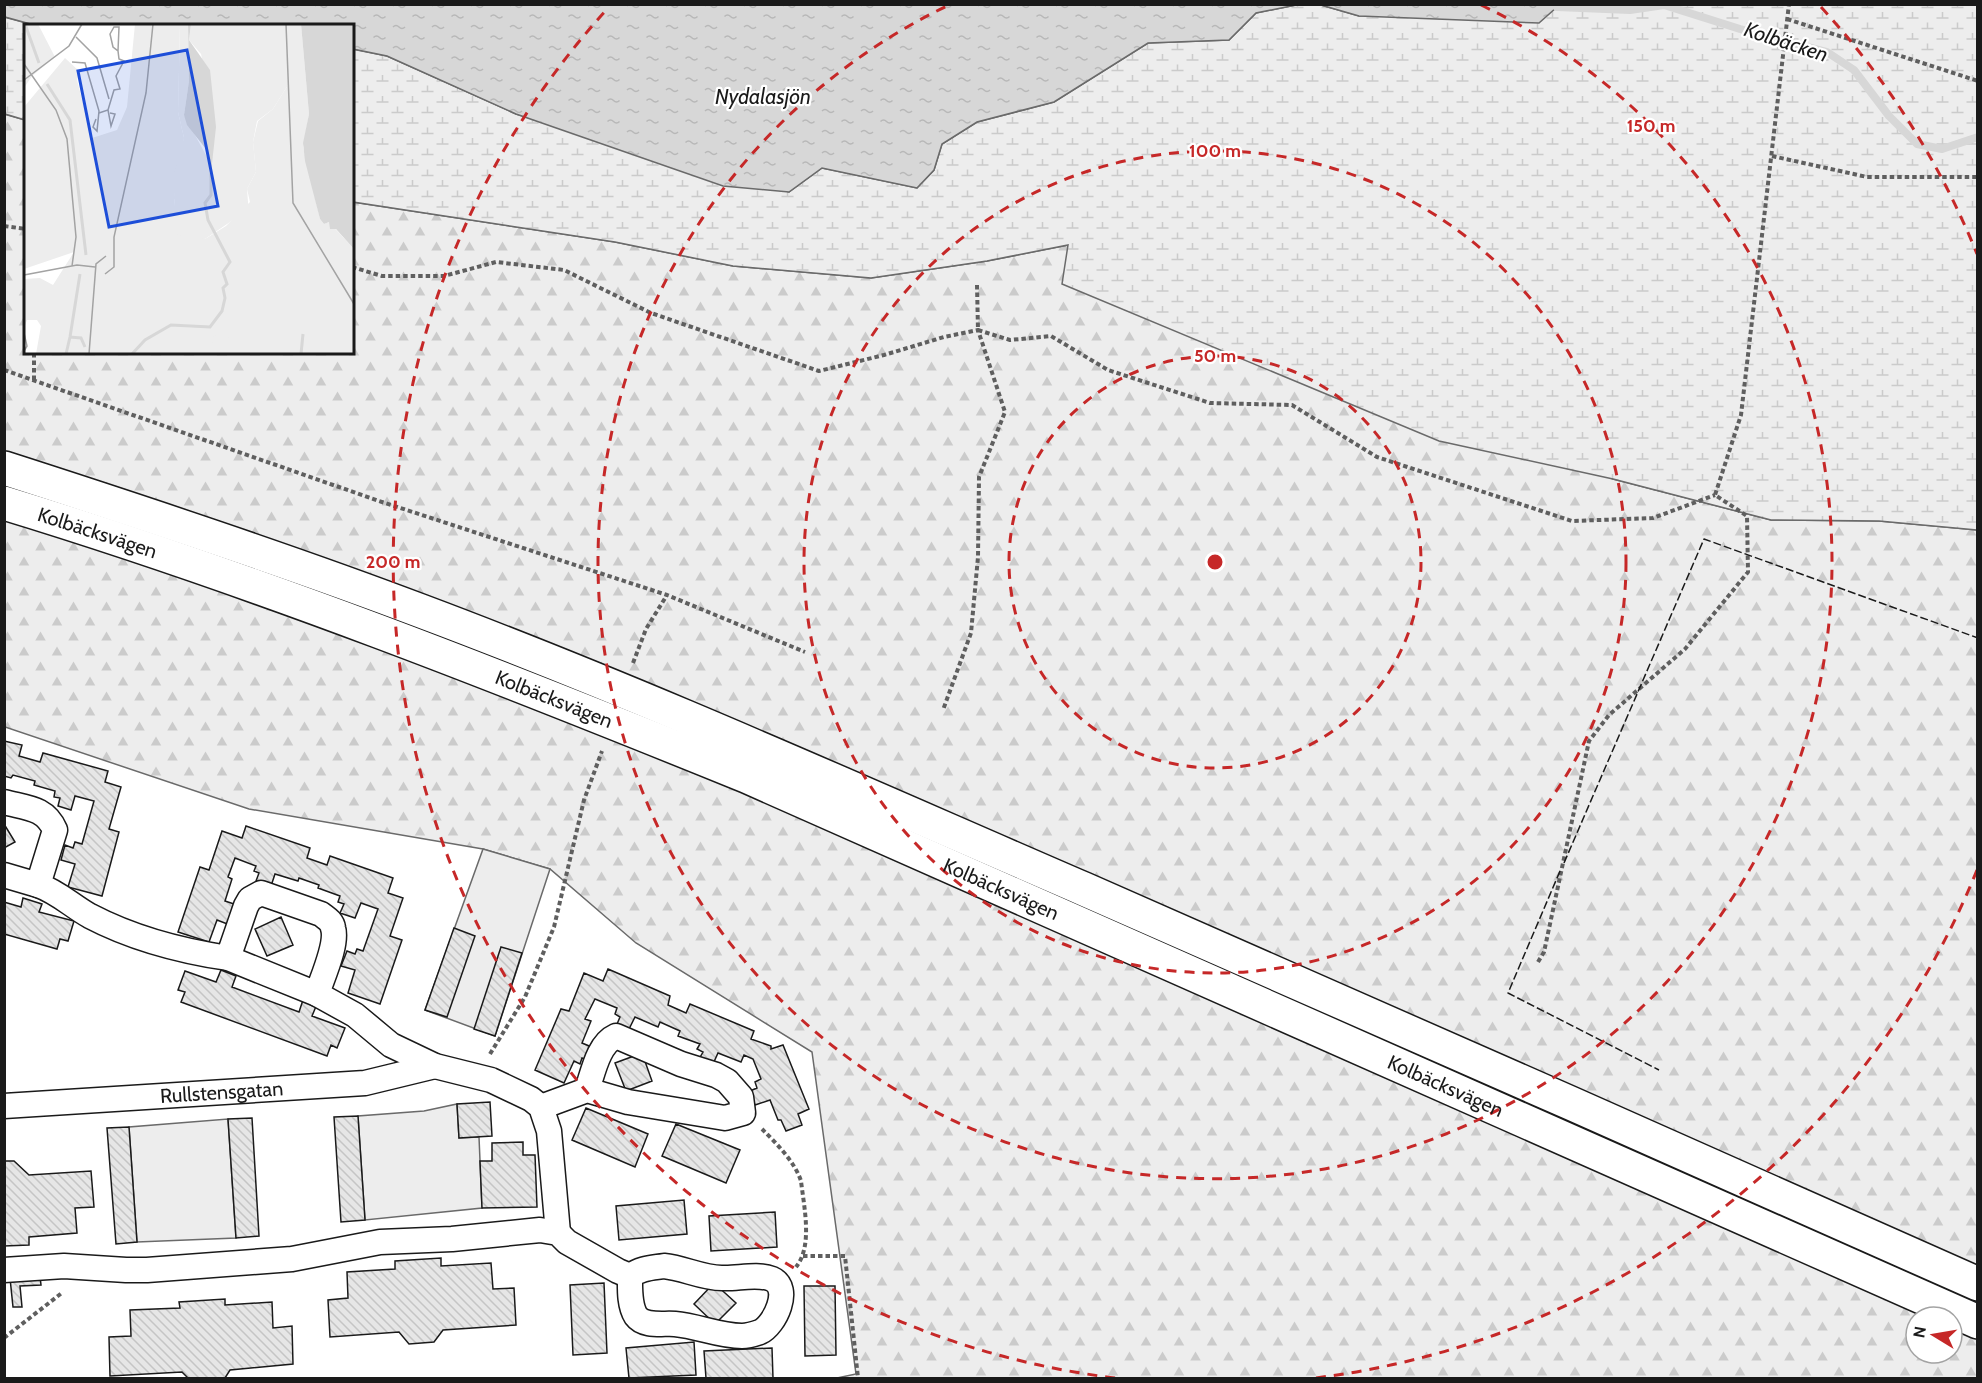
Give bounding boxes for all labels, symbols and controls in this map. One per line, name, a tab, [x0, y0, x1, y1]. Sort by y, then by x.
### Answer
water label: Kolbäcken	[1741, 16, 1831, 67]
inset map	[24, 24, 354, 354]
water label: Nydalasjön	[715, 84, 811, 110]
text: 150 m	[1627, 115, 1675, 137]
text: 100 m	[1189, 140, 1241, 162]
text: 50 m	[1194, 345, 1236, 367]
street label: Kolbäcksvägen	[35, 502, 160, 563]
text: 200 m	[366, 551, 420, 573]
centre of rings	[1205, 552, 1225, 572]
street label: Kolbäcksvägen	[492, 665, 616, 733]
street label: Kolbäcksvägen	[940, 853, 1063, 925]
street label: Kolbäcksvägen	[1384, 1050, 1507, 1122]
street label: Rullstensgatan	[159, 1076, 284, 1108]
north arrow	[1904, 1305, 1964, 1365]
text: N	[1909, 1325, 1930, 1340]

